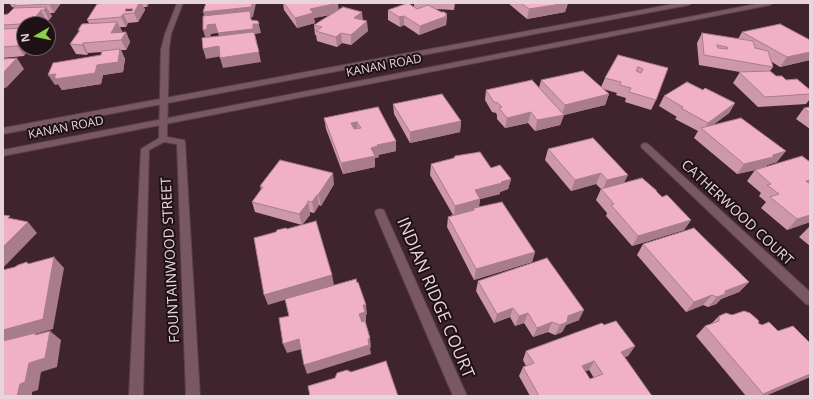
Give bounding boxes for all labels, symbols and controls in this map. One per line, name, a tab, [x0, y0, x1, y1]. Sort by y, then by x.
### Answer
north arrow	[16, 16, 56, 56]
text: N	[17, 32, 33, 43]
street label: KANAN ROAD	[345, 52, 423, 80]
street label: KANAN ROAD	[27, 114, 105, 142]
street label: CATHERWOOD COURT	[678, 157, 796, 269]
street label: FOUNTAINWOOD STREET	[158, 177, 184, 343]
street label: INDIAN RIDGE COURT	[392, 215, 478, 381]

